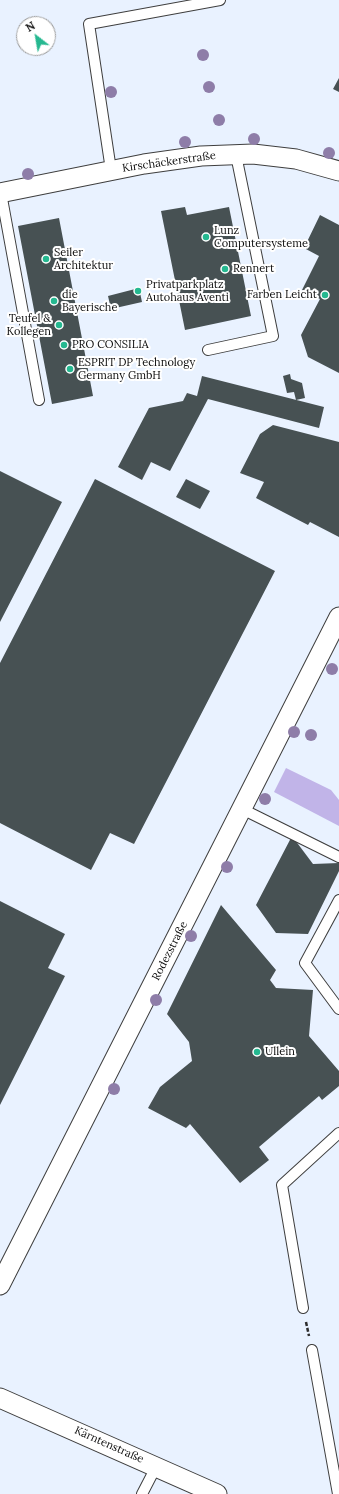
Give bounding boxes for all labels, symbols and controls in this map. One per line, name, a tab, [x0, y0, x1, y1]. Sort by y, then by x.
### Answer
north arrow	[16, 16, 56, 56]
text: N	[23, 18, 38, 35]
street label: Kirschäckerstraße	[121, 149, 217, 175]
place label: Lunz Computersysteme	[214, 224, 308, 250]
marker: Lunz Computersysteme	[201, 232, 211, 242]
place label: Seiler Architektur	[54, 246, 113, 272]
marker: Seiler Architektur	[41, 254, 51, 264]
place label: Rennert	[233, 262, 274, 276]
marker: Rennert	[220, 264, 230, 274]
place label: Privatparkplatz Autohaus Aventi	[146, 278, 229, 304]
marker: Privatparkplatz Autohaus Aventi	[133, 286, 143, 296]
place label: die Bayerische	[62, 288, 117, 314]
place label: Farben Leicht	[247, 288, 317, 302]
marker: Farben Leicht	[320, 290, 330, 300]
marker: die Bayerische	[49, 296, 59, 306]
place label: Teufel & Kollegen	[7, 312, 51, 338]
marker: Teufel & Kollegen	[54, 320, 64, 330]
place label: PRO CONSILIA	[72, 338, 149, 352]
marker: PRO CONSILIA	[59, 340, 69, 350]
place label: ESPRIT DP Technology Germany GmbH	[78, 356, 195, 382]
marker: ESPRIT DP Technology Germany GmbH	[65, 364, 75, 374]
street label: Rodezstraße	[149, 919, 191, 983]
place label: Ullein	[265, 1045, 295, 1059]
marker: Ullein	[252, 1047, 262, 1057]
street label: Kärntenstraße	[72, 1424, 146, 1466]

